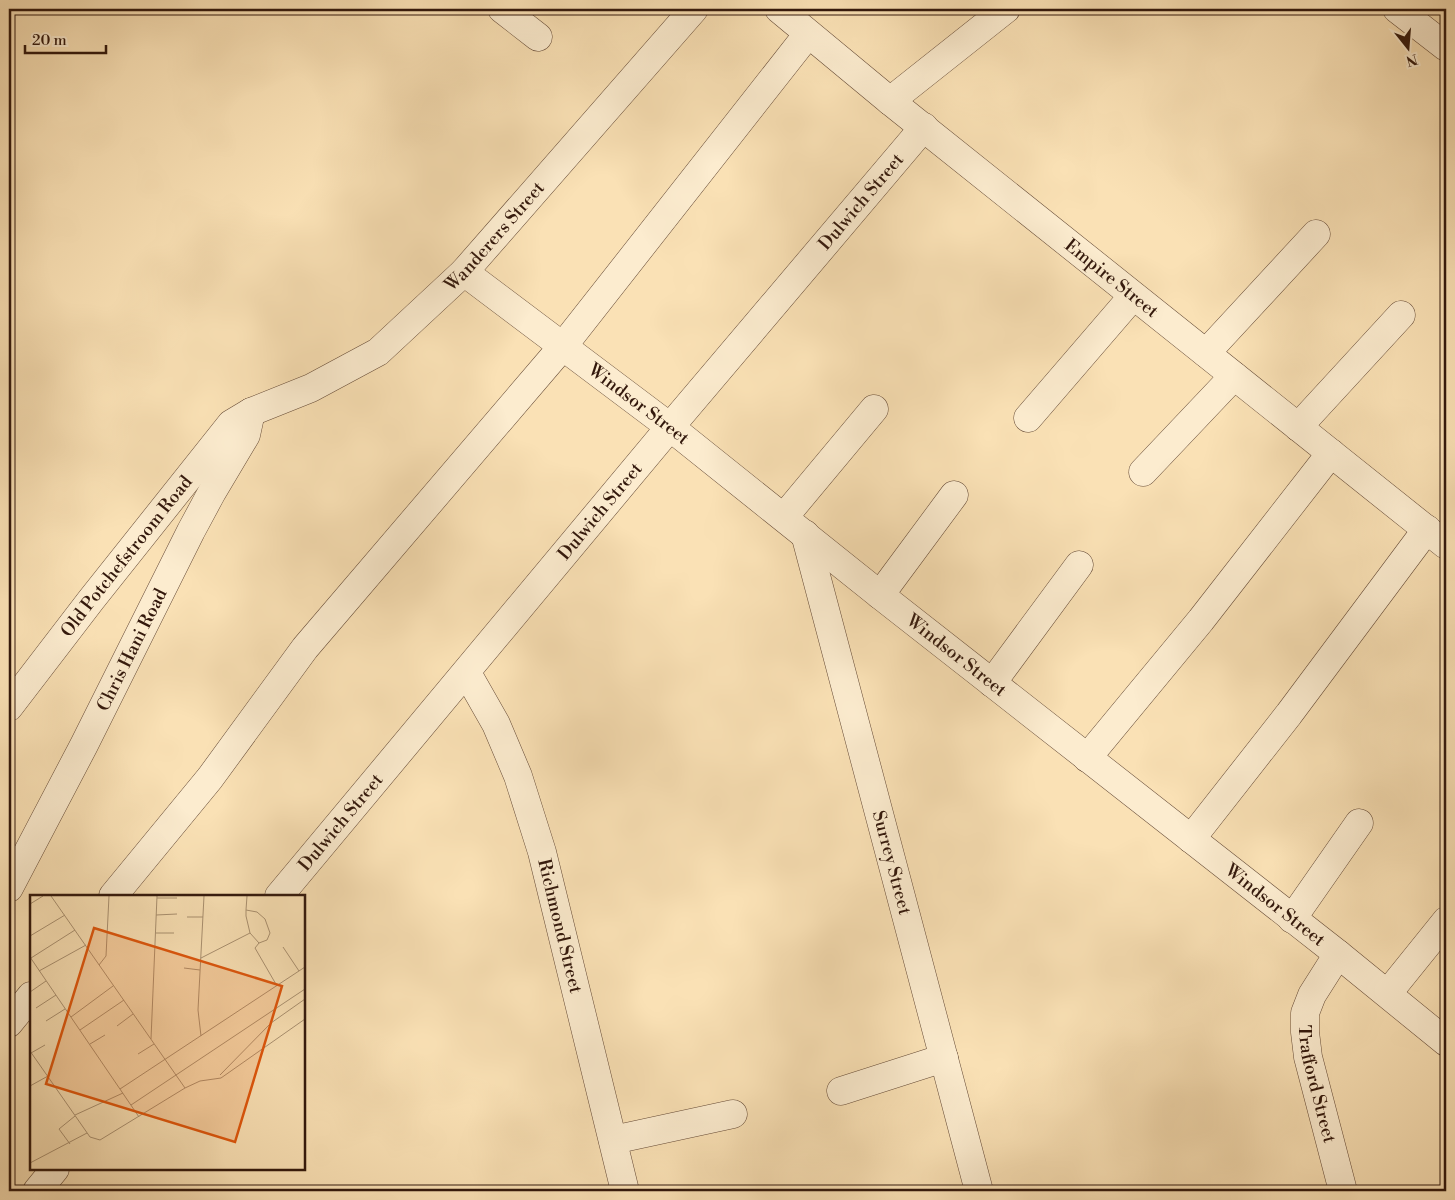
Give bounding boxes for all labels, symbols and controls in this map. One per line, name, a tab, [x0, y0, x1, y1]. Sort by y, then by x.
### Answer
scale bar	[25, 22, 106, 54]
north arrow	[1382, 22, 1432, 72]
text: 20 m	[32, 31, 67, 50]
text: N	[1404, 49, 1419, 70]
street label: Dulwich Street	[813, 148, 909, 255]
street label: Wanderers Street	[439, 176, 550, 297]
street label: Empire Street	[1060, 234, 1164, 323]
street label: Windsor Street	[583, 357, 695, 450]
street label: Dulwich Street	[552, 457, 648, 565]
street label: Old Potchefstroom Road	[55, 470, 198, 642]
street label: Chris Hani Road	[91, 584, 172, 715]
street label: Windsor Street	[901, 608, 1012, 702]
street label: Dulwich Street	[293, 768, 388, 876]
street label: Surrey Street	[867, 808, 917, 918]
street label: Richmond Street	[533, 856, 588, 996]
street label: Windsor Street	[1220, 858, 1331, 952]
inset map	[30, 895, 305, 1170]
street label: Trafford Street	[1294, 1025, 1342, 1146]

